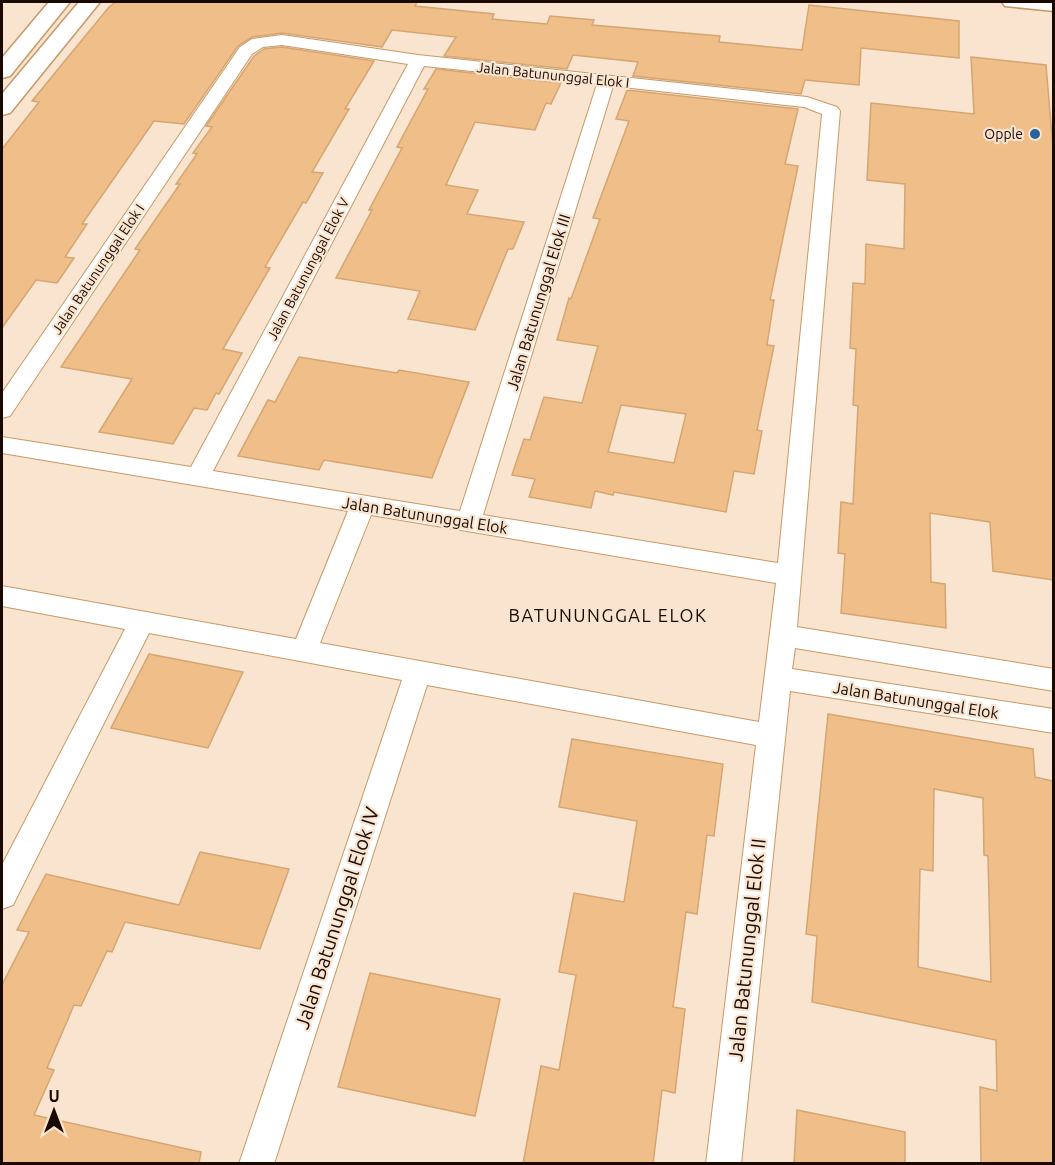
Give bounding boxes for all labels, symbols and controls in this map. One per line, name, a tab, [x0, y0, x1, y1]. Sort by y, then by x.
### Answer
street label: Jalan Batununggal Elok I	[476, 59, 630, 91]
place label: Opple	[984, 126, 1023, 142]
marker: Opple	[1028, 127, 1042, 141]
street label: Jalan Batununggal Elok V	[264, 195, 352, 343]
street label: Jalan Batununggal Elok I	[48, 201, 148, 337]
street label: Jalan Batununggal Elok III	[503, 212, 573, 392]
street label: Jalan Batununggal Elok	[341, 493, 509, 537]
district label: BATUNUNGGAL ELOK	[509, 605, 707, 625]
street label: Jalan Batununggal Elok	[832, 678, 1000, 722]
street label: Jalan Batununggal Elok IV	[290, 804, 383, 1032]
street label: Jalan Batununggal Elok II	[723, 837, 770, 1063]
north arrow	[24, 1081, 84, 1141]
text: U	[48, 1087, 60, 1105]

